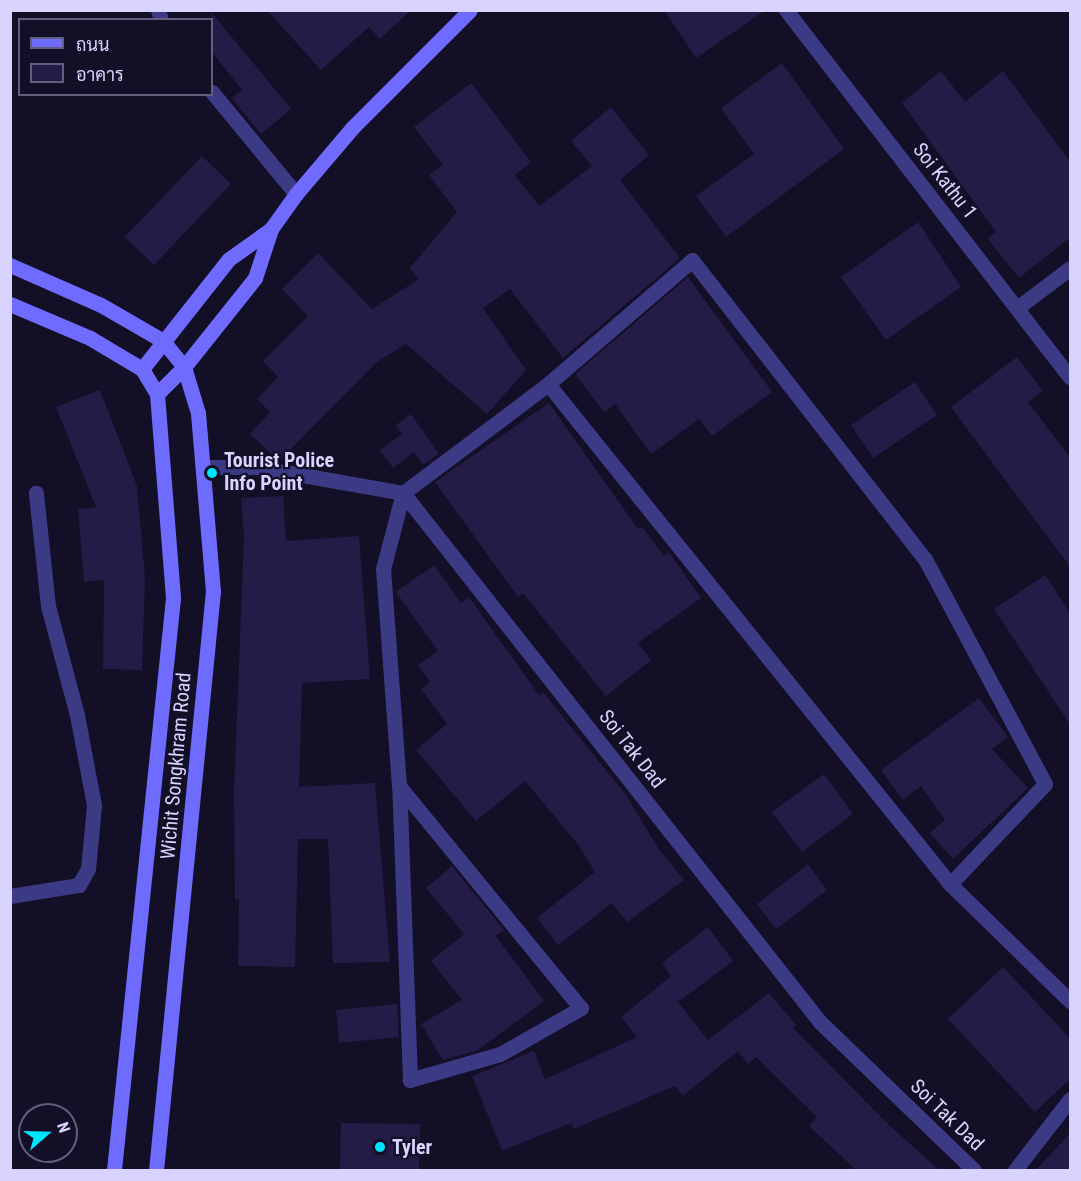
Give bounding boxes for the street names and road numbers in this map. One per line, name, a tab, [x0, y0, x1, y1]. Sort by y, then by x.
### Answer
street label: Soi Kathu 1	[908, 138, 982, 224]
street label: Wichit Songkhram Road	[156, 672, 196, 860]
street label: Soi Tak Dad	[594, 705, 670, 793]
street label: Soi Tak Dad	[905, 1074, 989, 1156]

